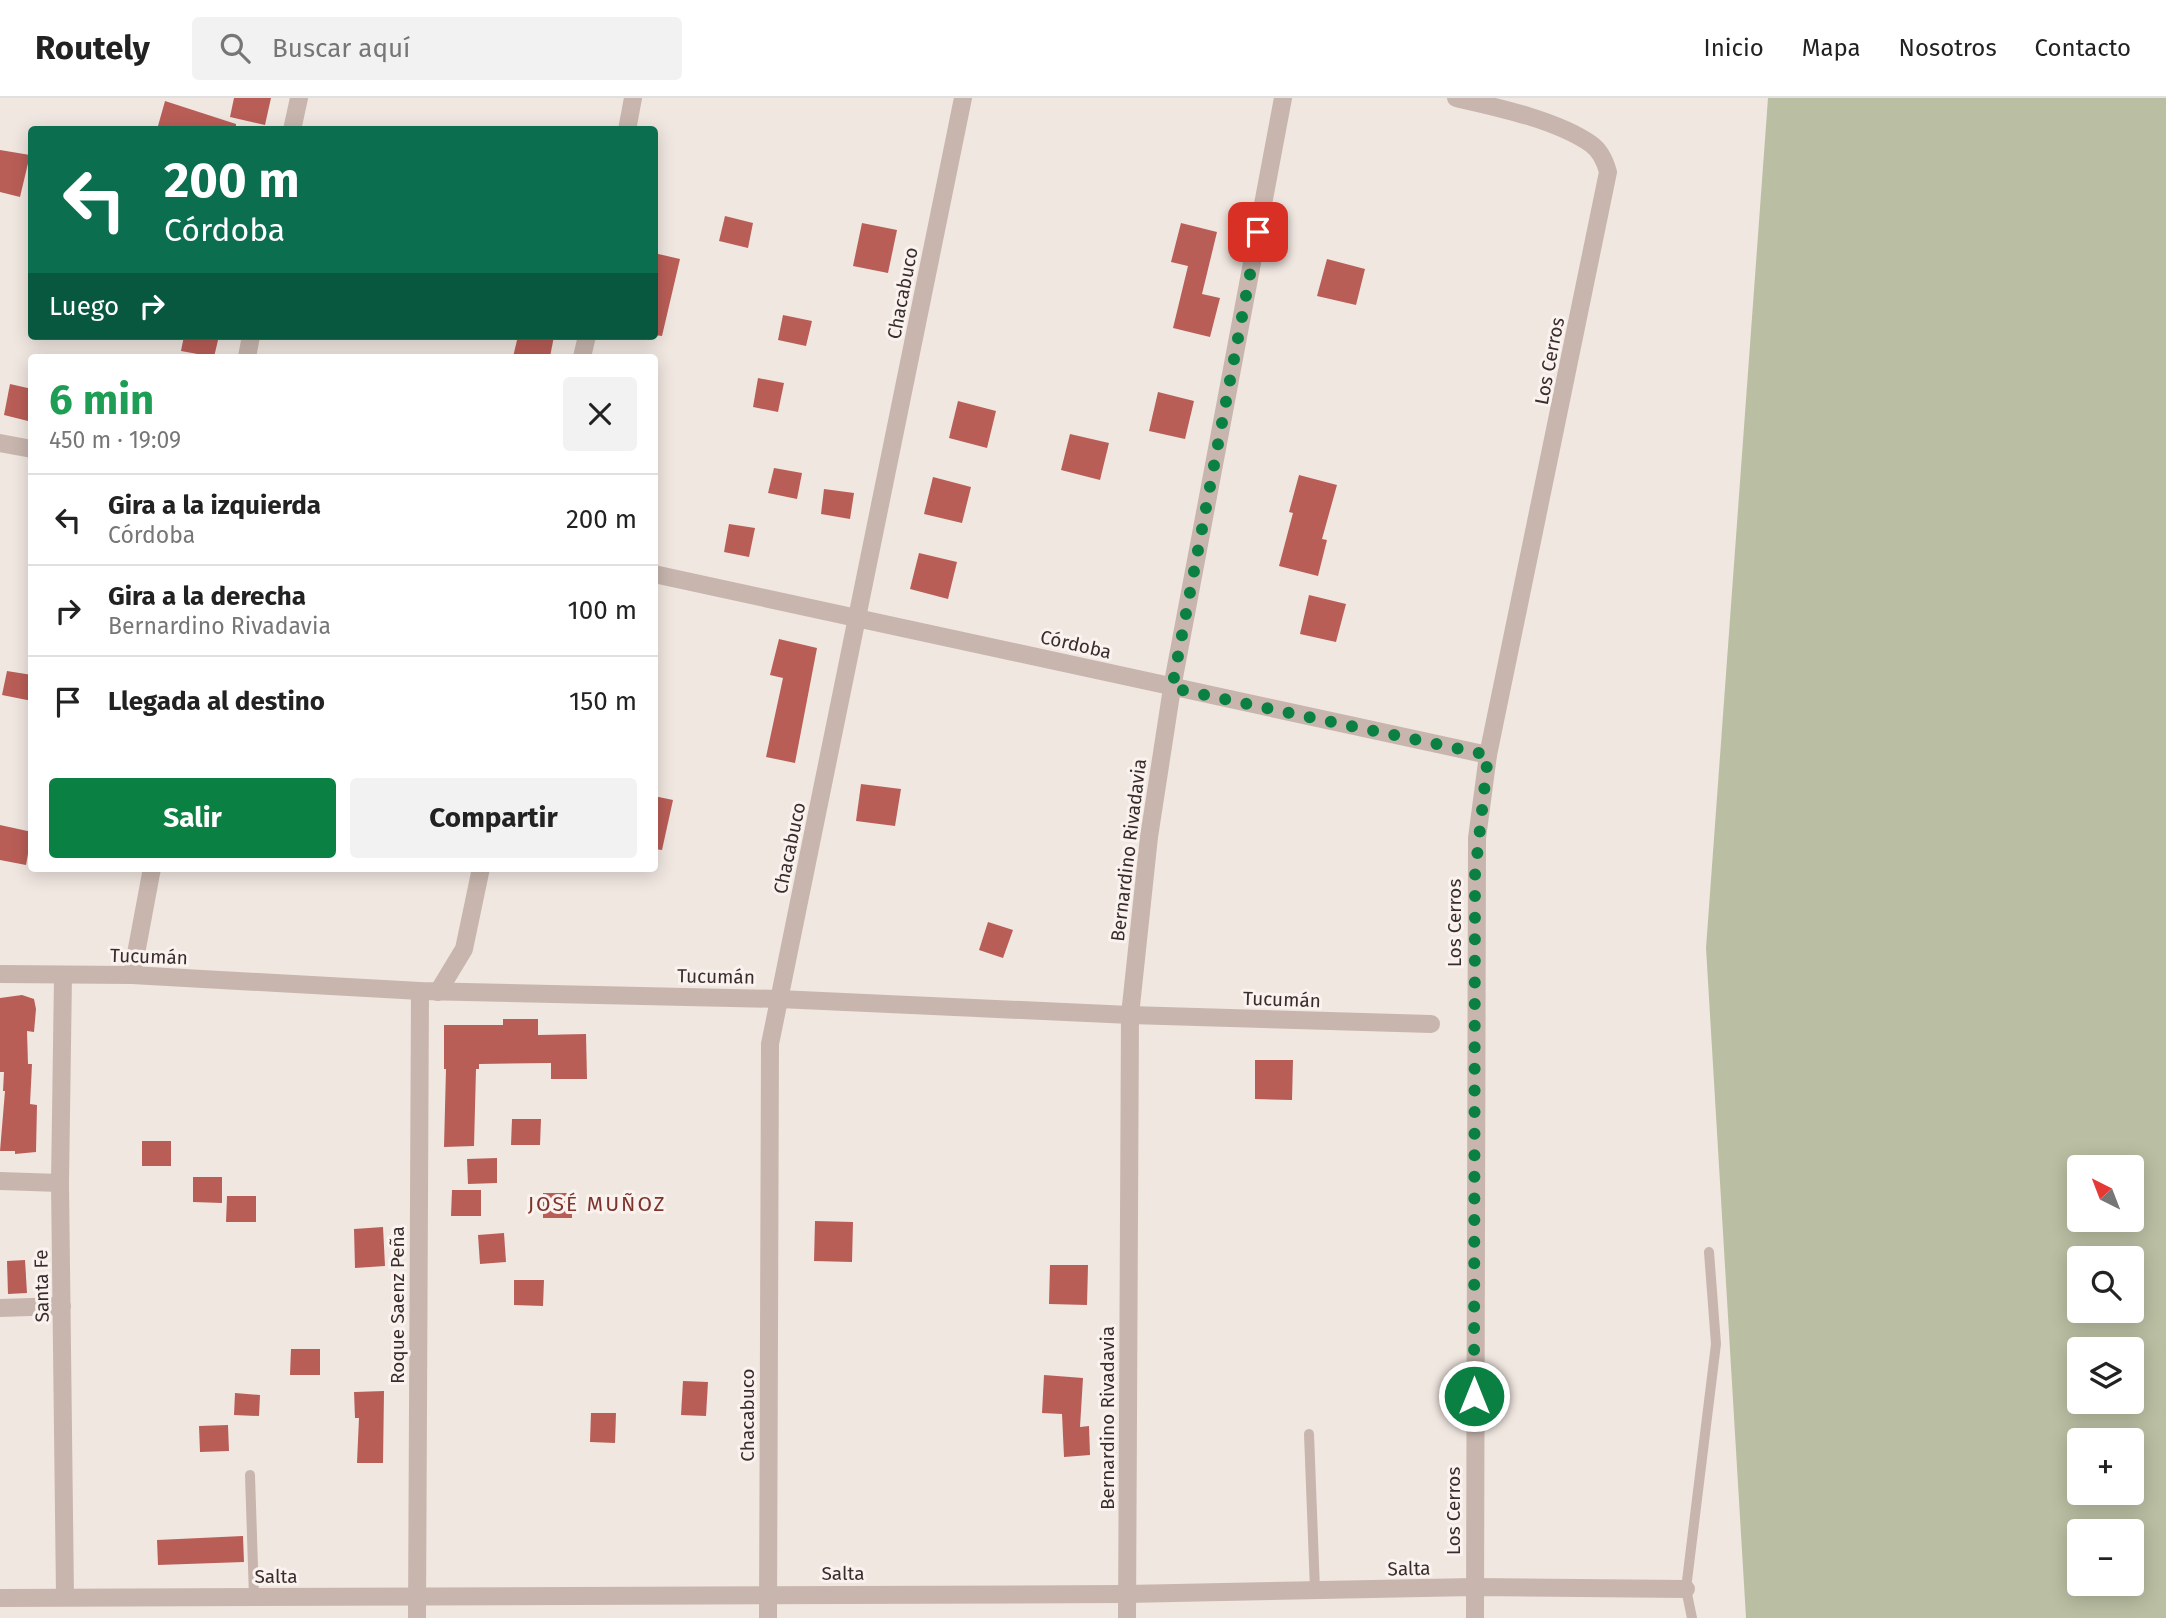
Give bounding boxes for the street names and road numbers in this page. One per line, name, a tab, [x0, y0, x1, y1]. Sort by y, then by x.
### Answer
street label: Chacabuco	[882, 245, 923, 341]
street label: Los Cerros	[1530, 315, 1569, 407]
street label: Córdoba	[1038, 625, 1114, 664]
street label: Bernardino Rivadavia	[1106, 757, 1151, 943]
street label: Chacabuco	[769, 800, 810, 896]
street label: Los Cerros	[1443, 879, 1466, 967]
street label: Tucumán	[110, 944, 188, 969]
street label: Tucumán	[677, 964, 755, 989]
street label: Tucumán	[1243, 987, 1321, 1012]
street label: Roque Saenz Peña	[386, 1226, 409, 1384]
street label: Santa Fe	[29, 1249, 54, 1323]
street label: Bernardino Rivadavia	[1096, 1326, 1119, 1510]
street label: Chacabuco	[736, 1368, 759, 1462]
street label: Los Cerros	[1442, 1467, 1465, 1555]
street label: Salta	[1387, 1557, 1431, 1580]
street label: Salta	[821, 1562, 865, 1585]
street label: Salta	[254, 1565, 298, 1588]

